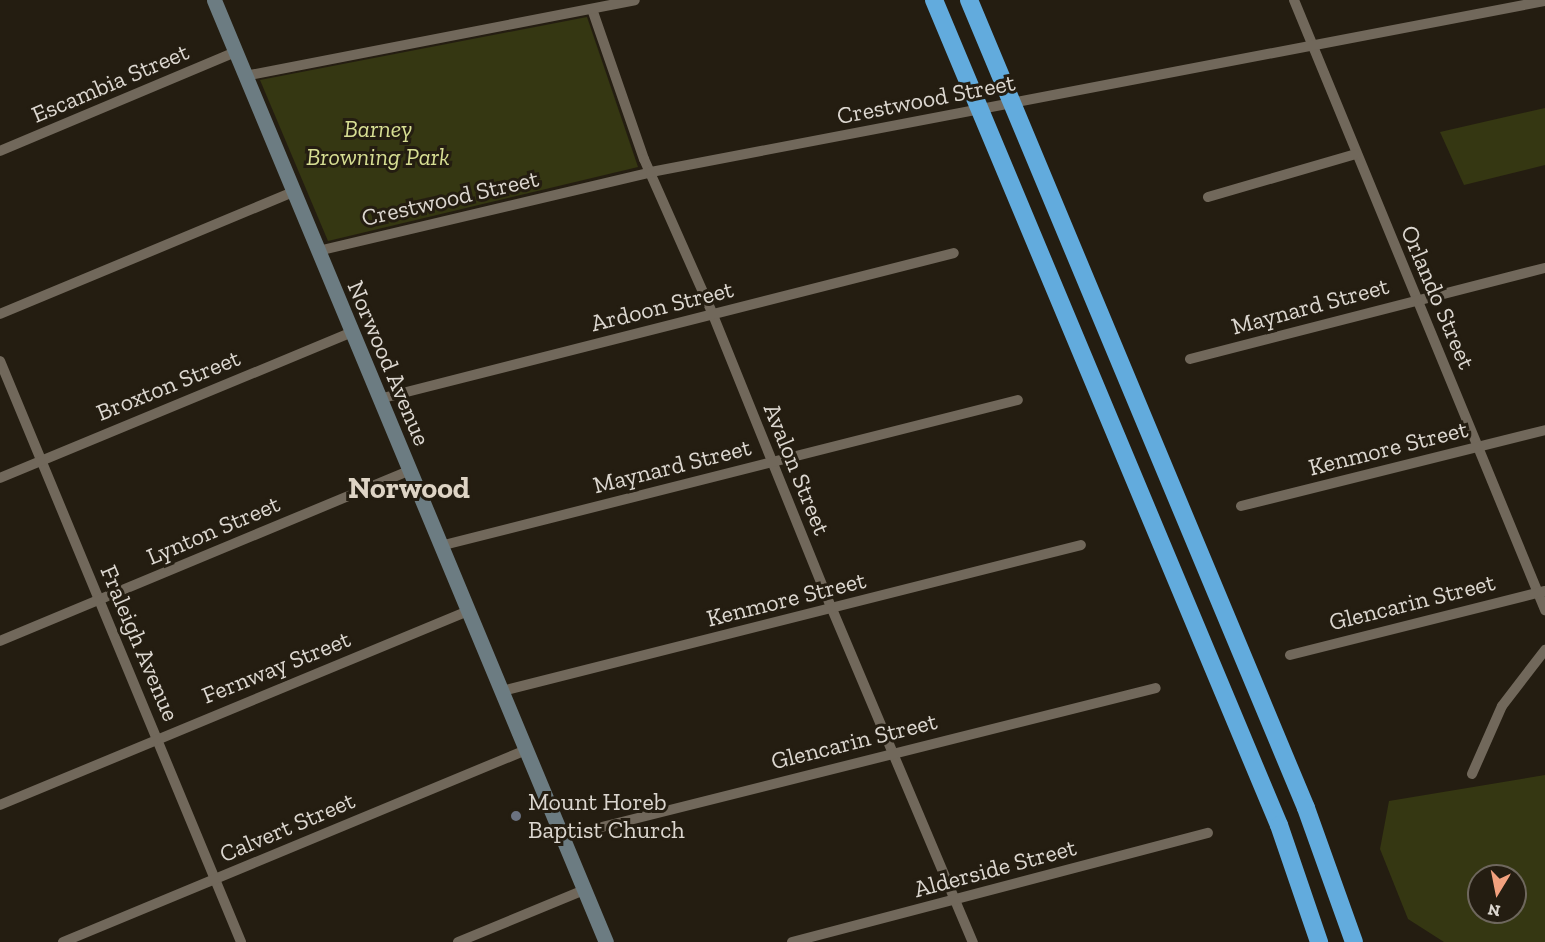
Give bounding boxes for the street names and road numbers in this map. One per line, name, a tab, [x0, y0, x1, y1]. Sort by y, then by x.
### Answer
street label: Escambia Street	[27, 37, 193, 129]
street label: Crestwood Street	[834, 68, 1018, 130]
street label: Crestwood Street	[359, 164, 541, 232]
street label: Orlando Street	[1395, 221, 1481, 373]
street label: Maynard Street	[1228, 271, 1392, 341]
street label: Ardoon Street	[588, 274, 736, 338]
street label: Norwood Avenue	[341, 276, 437, 450]
street label: Broxton Street	[92, 343, 244, 427]
street label: Avalon Street	[758, 399, 836, 539]
street label: Kenmore Street	[1305, 414, 1471, 482]
street label: Maynard Street	[590, 432, 754, 500]
street label: Lynton Street	[142, 489, 284, 571]
street label: Fraleigh Avenue	[94, 560, 186, 726]
street label: Kenmore Street	[703, 565, 869, 633]
street label: Glencarin Street	[1326, 567, 1498, 637]
street label: Fernway Street	[197, 624, 355, 710]
street label: Glencarin Street	[768, 706, 940, 776]
street label: Calvert Street	[215, 786, 359, 868]
street label: Alderside Street	[911, 832, 1079, 904]

